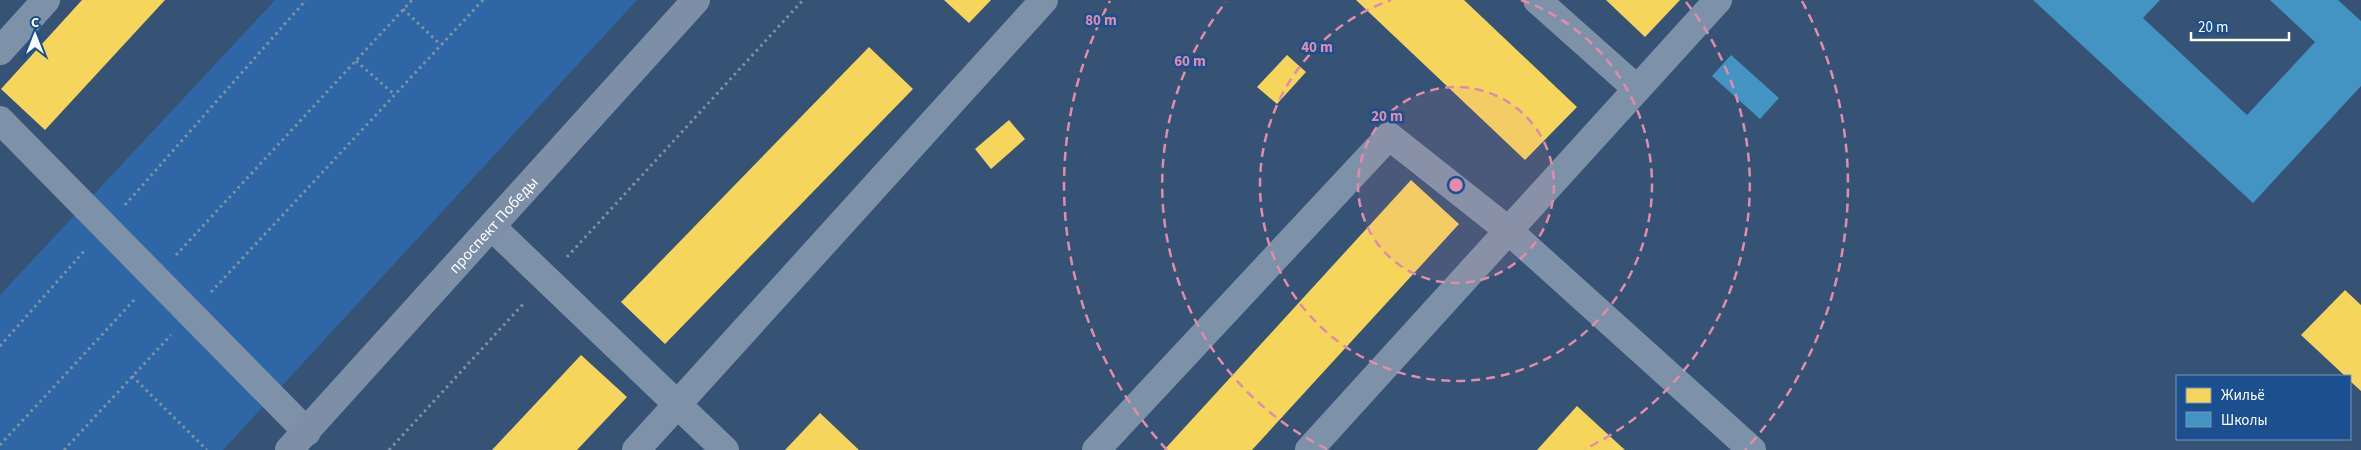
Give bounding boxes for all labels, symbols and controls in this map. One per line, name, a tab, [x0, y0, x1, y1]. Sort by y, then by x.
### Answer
north arrow	[10, 10, 60, 60]
text: 80 m	[1085, 10, 1117, 31]
scale bar	[2191, 10, 2288, 42]
text: С	[31, 13, 39, 33]
text: 20 m	[2198, 17, 2228, 38]
text: 40 m	[1301, 37, 1333, 58]
text: 60 m	[1174, 51, 1206, 72]
text: 20 m	[1371, 106, 1403, 127]
street label: проспект Победы	[444, 172, 543, 278]
centre of rings	[1447, 176, 1465, 194]
legend	[2176, 375, 2351, 440]
text: Жильё	[2221, 385, 2265, 406]
text: Школы	[2221, 410, 2268, 431]

